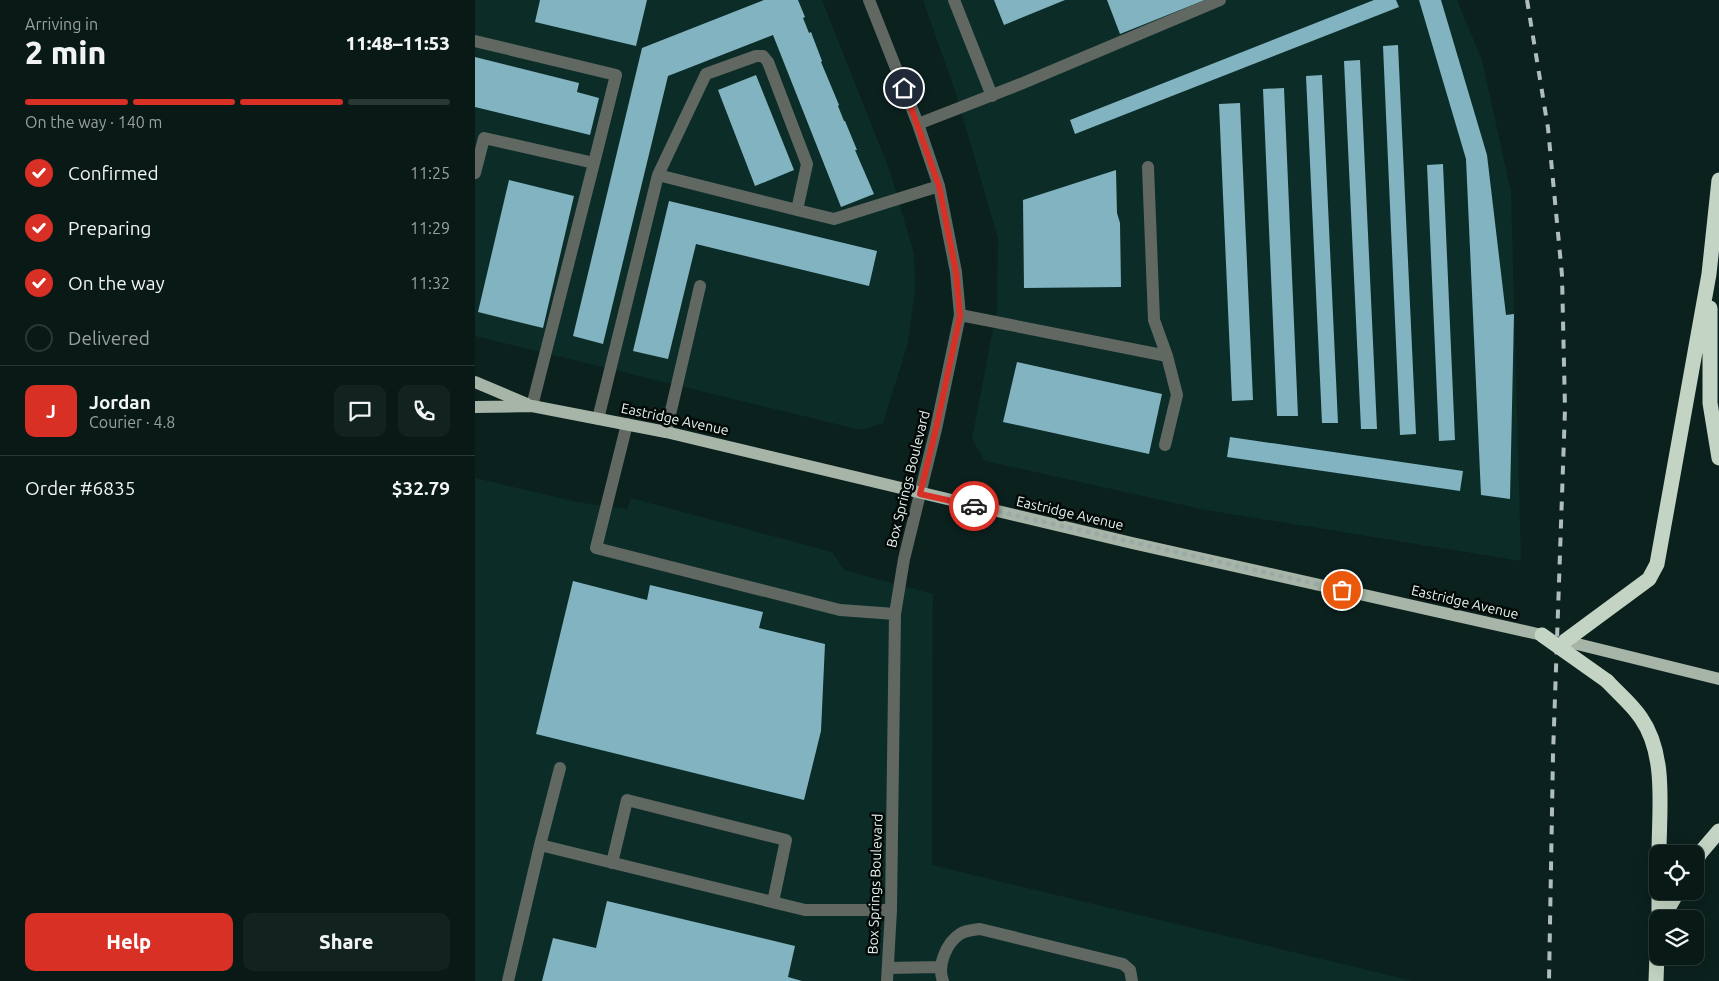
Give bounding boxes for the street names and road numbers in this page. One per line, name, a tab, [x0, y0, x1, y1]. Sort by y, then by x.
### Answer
street label: Eastridge Avenue	[620, 400, 730, 438]
street label: Box Springs Boulevard	[883, 409, 933, 549]
street label: Eastridge Avenue	[1015, 493, 1125, 533]
street label: Eastridge Avenue	[1410, 582, 1520, 622]
street label: Box Springs Boulevard	[865, 813, 885, 955]

